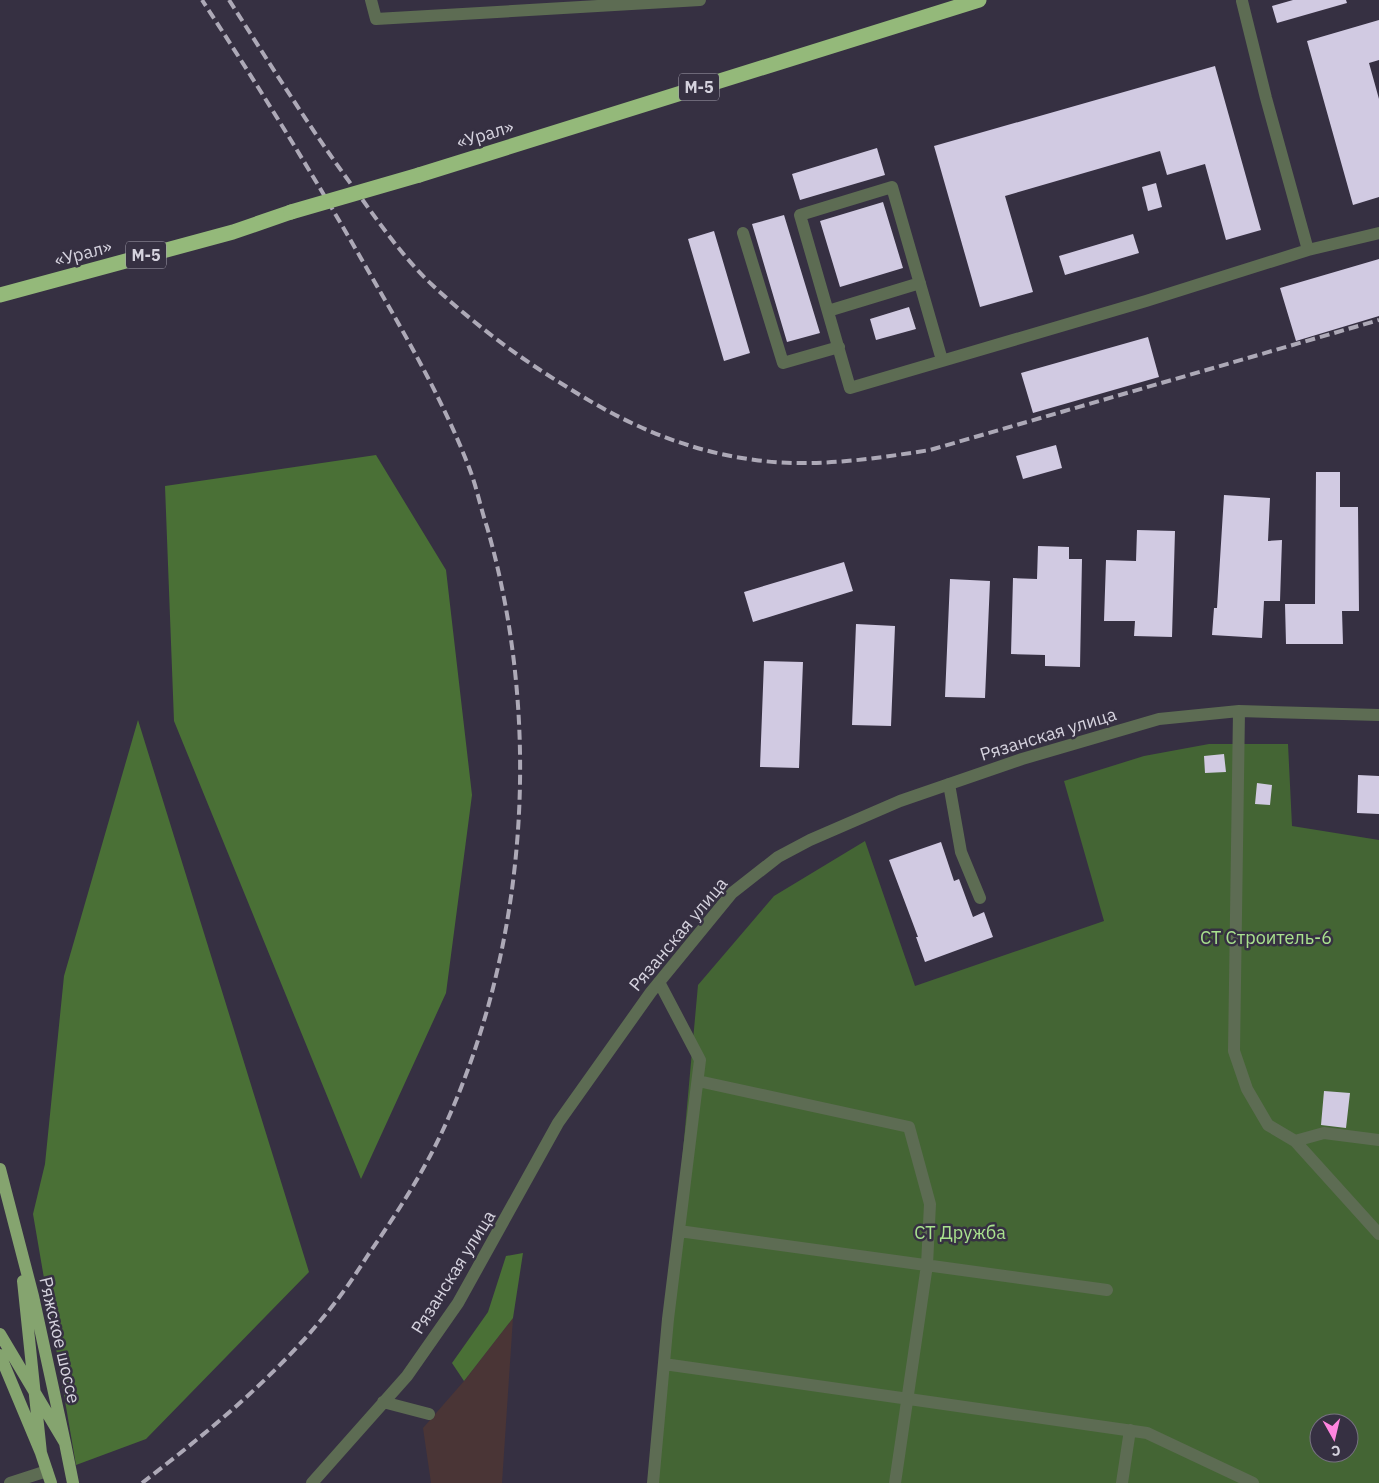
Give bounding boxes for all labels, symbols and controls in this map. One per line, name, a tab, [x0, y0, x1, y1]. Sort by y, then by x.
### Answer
road number: М-5	[679, 74, 719, 100]
street label: «Урал»	[454, 114, 516, 154]
street label: «Урал»	[52, 234, 114, 272]
road number: М-5	[126, 242, 166, 268]
street label: Рязанская улица	[977, 702, 1119, 766]
street label: Рязанская улица	[624, 872, 733, 996]
park label: СТ Строитель-6	[1200, 926, 1332, 949]
street label: Рязанская улица	[406, 1206, 500, 1338]
park label: СТ Дружба	[914, 1221, 1006, 1244]
street label: Ряжское шоссе	[34, 1275, 86, 1406]
north arrow	[1309, 1413, 1359, 1463]
text: С	[1330, 1441, 1342, 1460]

